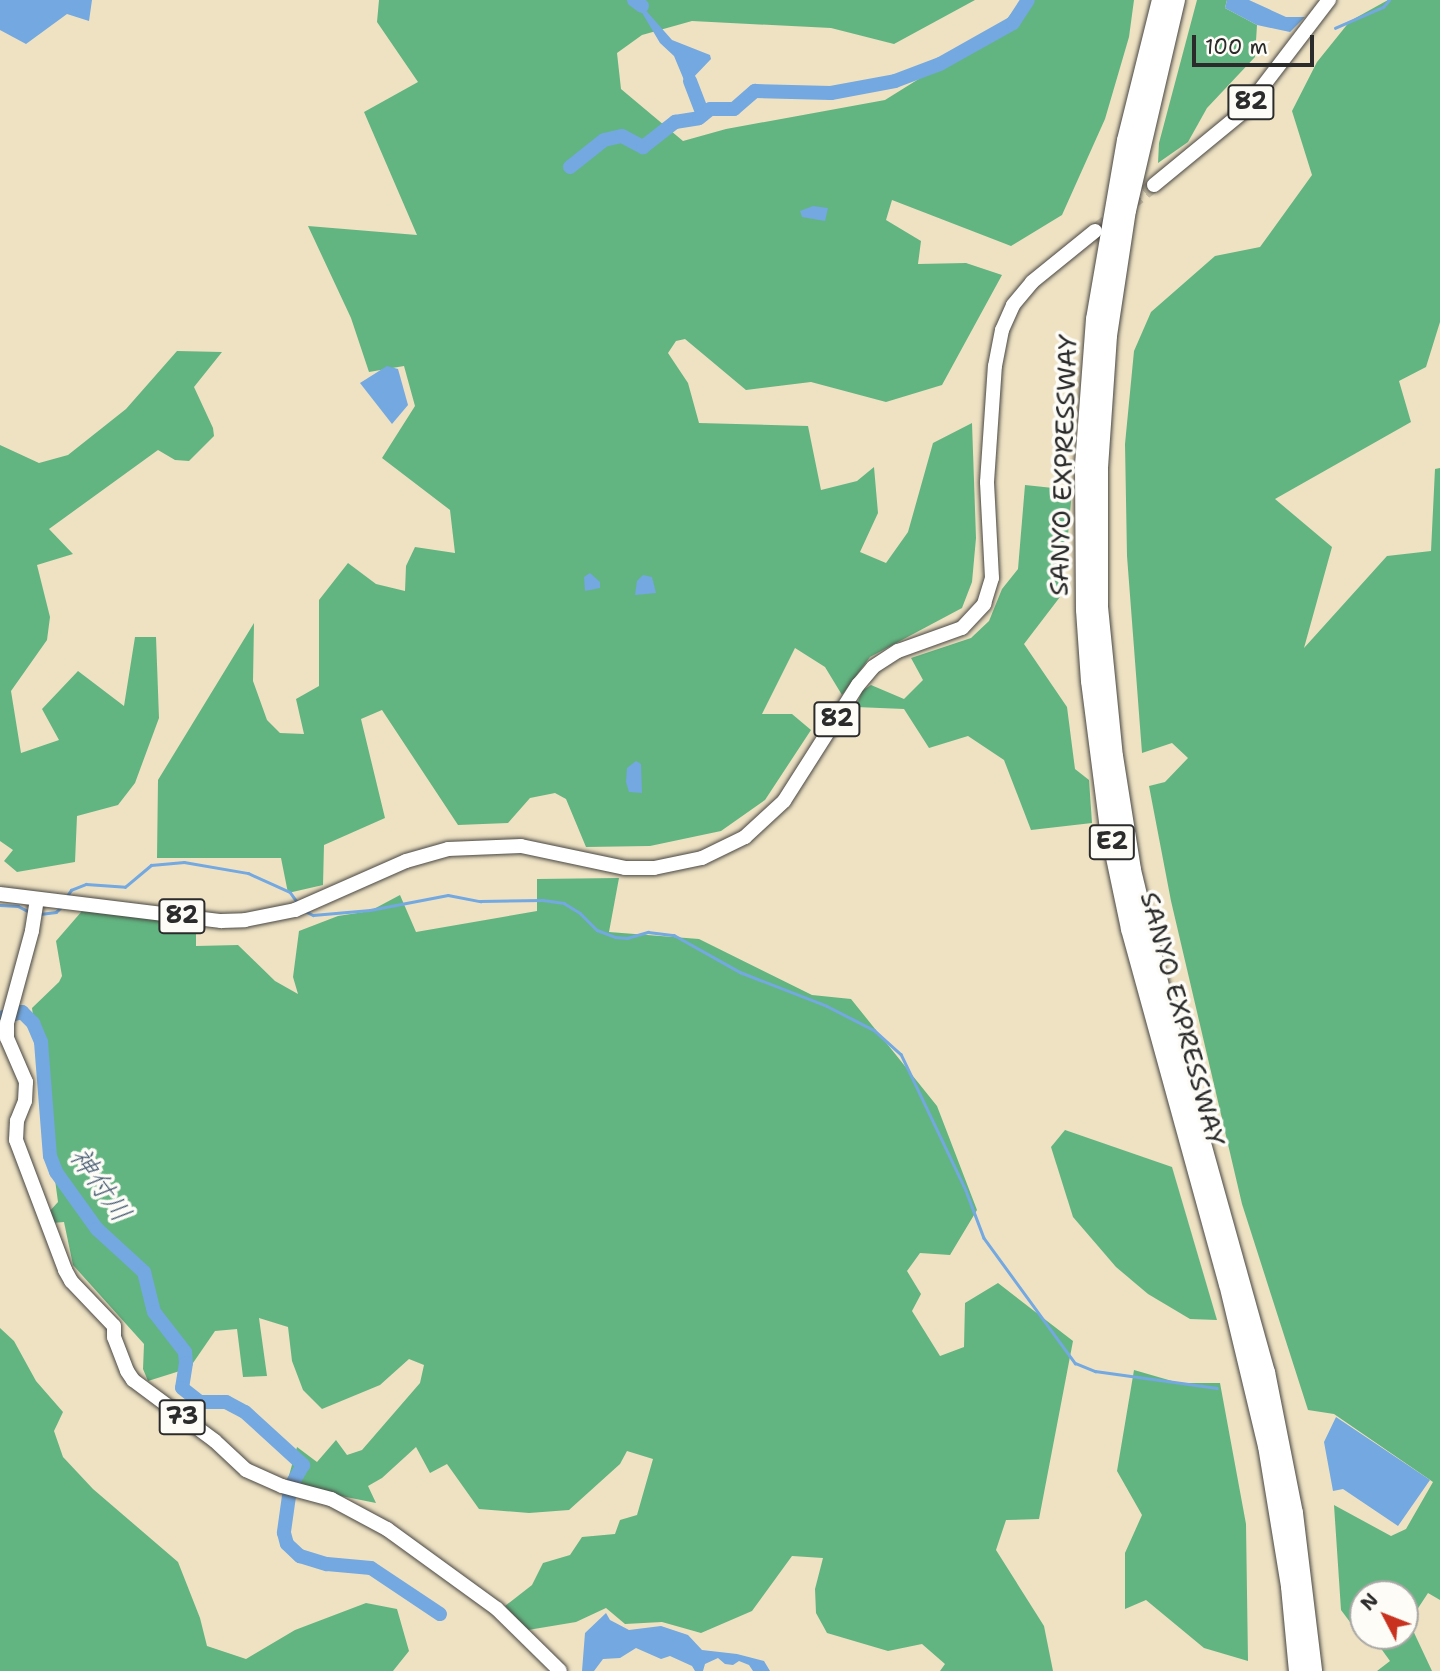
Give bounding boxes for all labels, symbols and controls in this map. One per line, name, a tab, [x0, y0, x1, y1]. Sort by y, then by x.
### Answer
scale bar	[1195, 21, 1318, 65]
text: 100 m	[1205, 33, 1268, 61]
road number: 82	[1226, 82, 1276, 122]
street label: SANYO EXPRESSWAY	[1043, 333, 1083, 597]
road number: 82	[812, 698, 862, 740]
road number: E2	[1088, 822, 1136, 862]
street label: SANYO EXPRESSWAY	[1134, 888, 1232, 1150]
road number: 82	[158, 896, 206, 936]
water label: 神付川	[63, 1140, 139, 1228]
road number: 73	[158, 1396, 206, 1437]
north arrow	[1349, 1580, 1419, 1650]
text: N	[1355, 1588, 1384, 1616]

